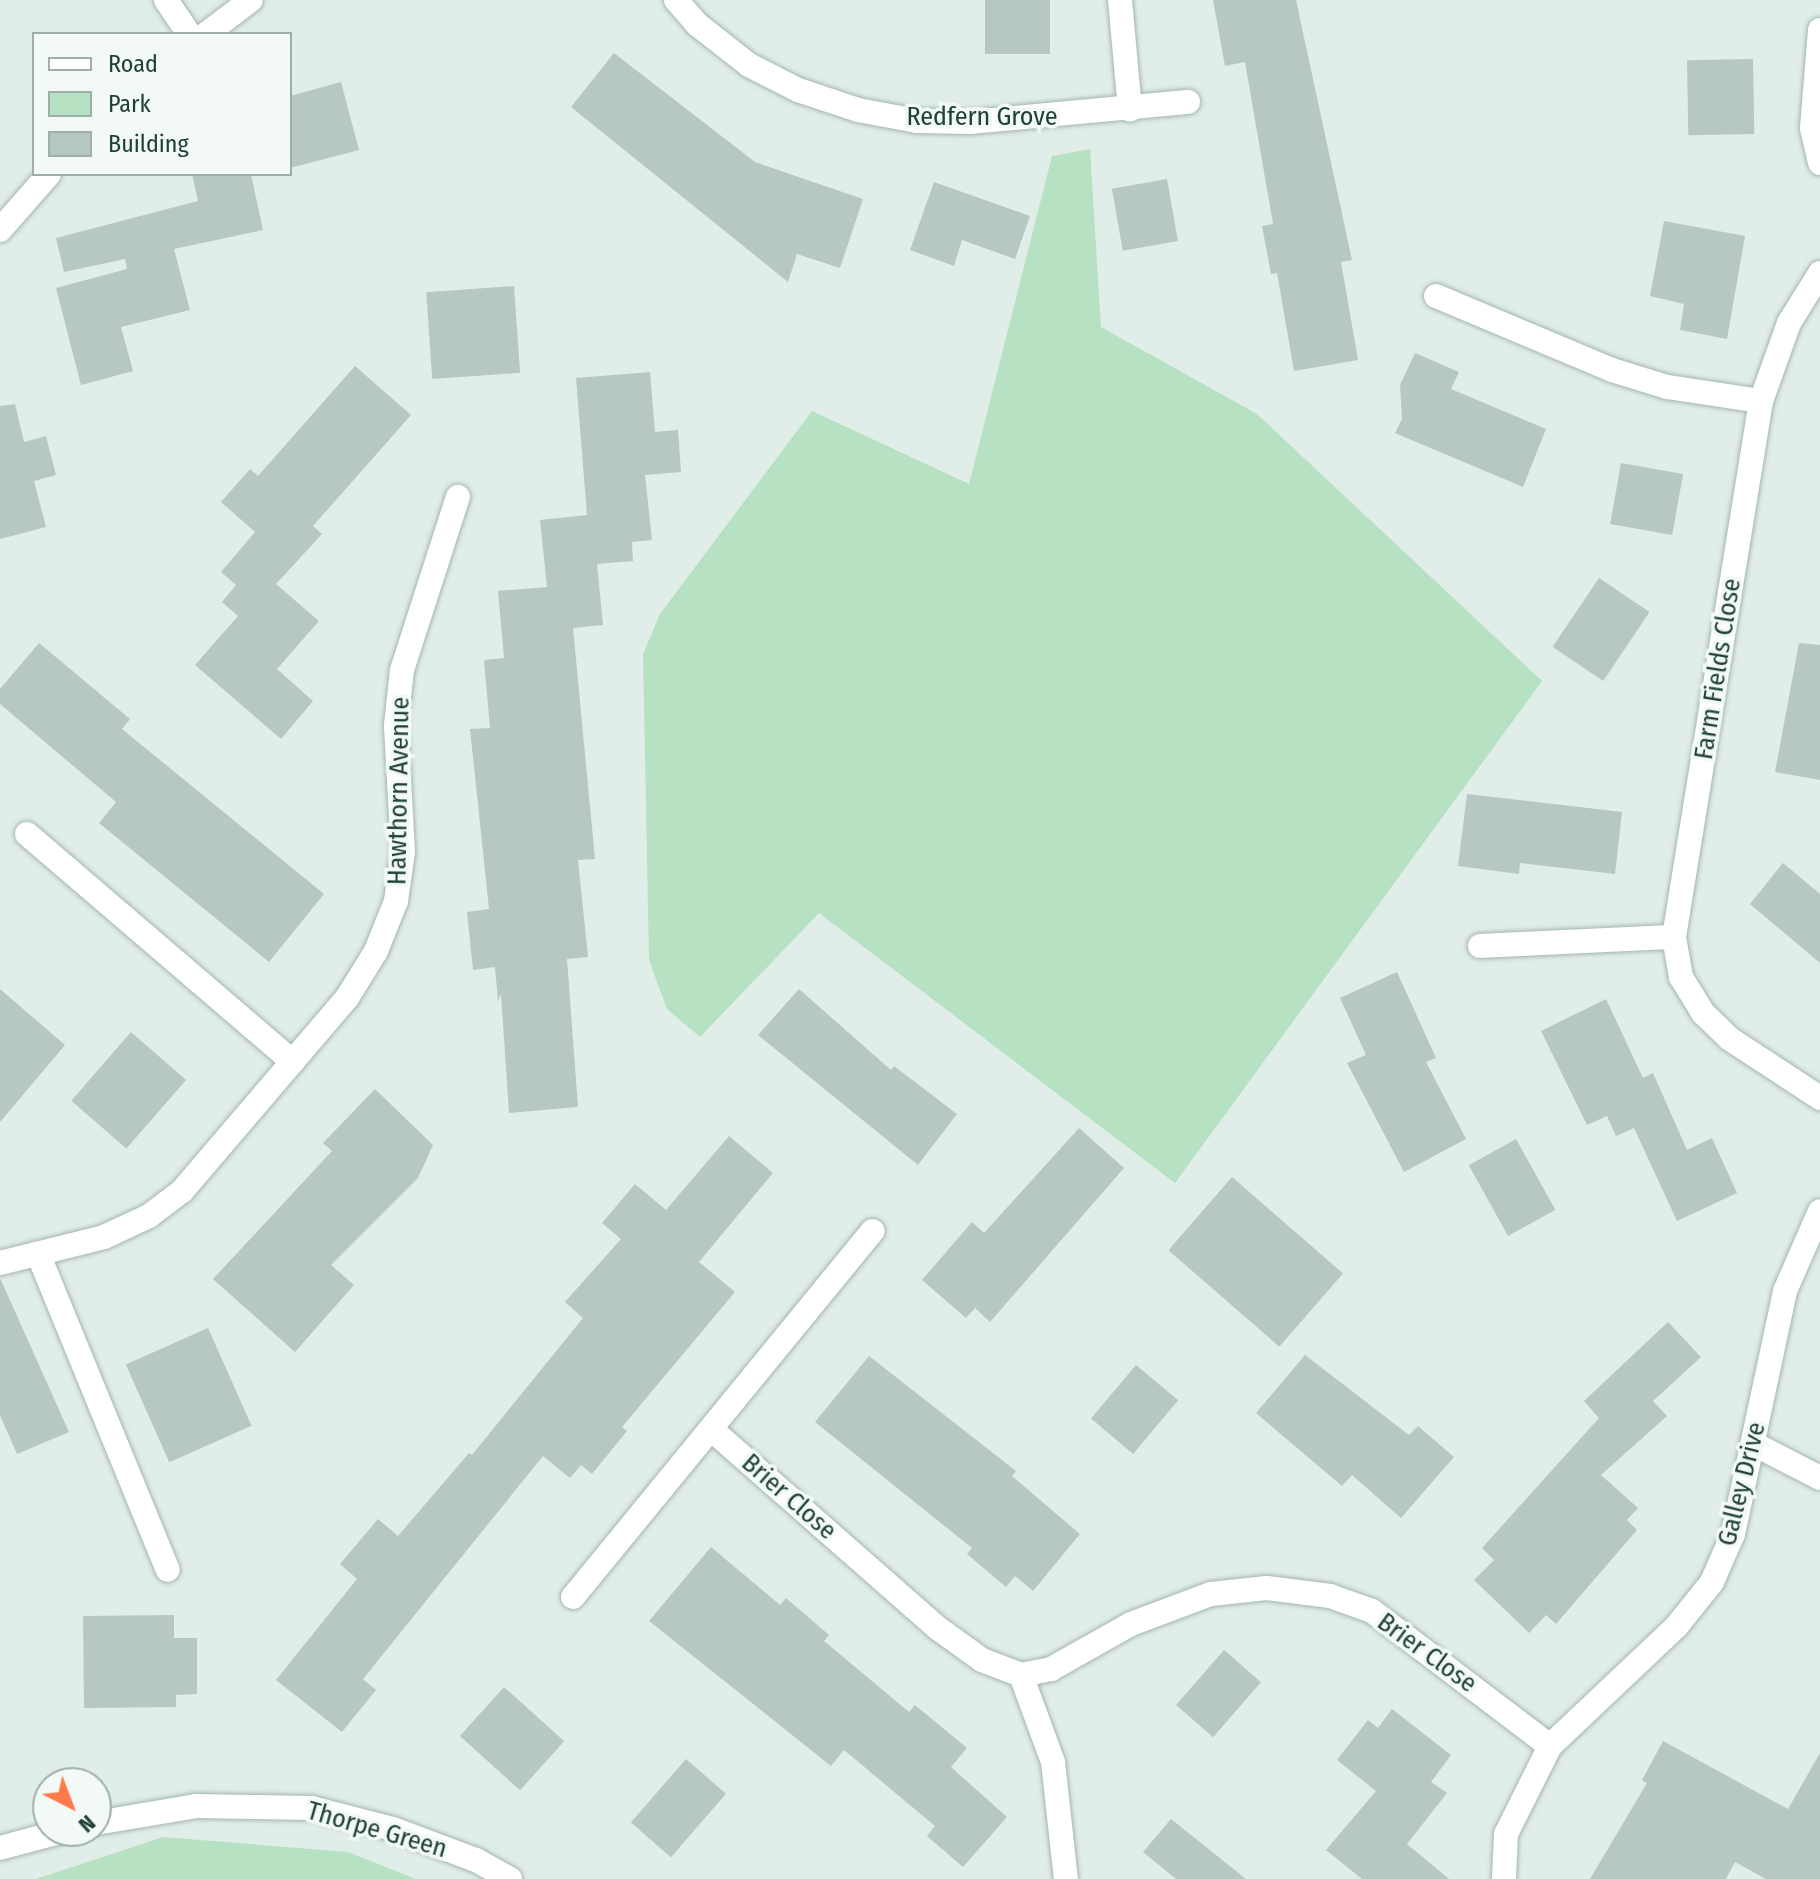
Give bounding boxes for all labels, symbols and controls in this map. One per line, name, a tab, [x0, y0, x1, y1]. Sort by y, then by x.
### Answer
legend	[32, 32, 292, 176]
text: Road	[108, 50, 158, 78]
text: Park	[108, 90, 151, 118]
street label: Redfern Grove	[906, 101, 1058, 133]
text: Building	[108, 130, 189, 158]
street label: Farm Fields Close	[1688, 576, 1748, 762]
street label: Hawthorn Avenue	[382, 697, 416, 885]
street label: Galley Drive	[1712, 1419, 1772, 1549]
street label: Brier Close	[735, 1447, 843, 1547]
street label: Brier Close	[1371, 1607, 1483, 1699]
north arrow	[32, 1767, 112, 1847]
street label: Thorpe Green	[304, 1795, 450, 1865]
text: N	[73, 1809, 101, 1838]

